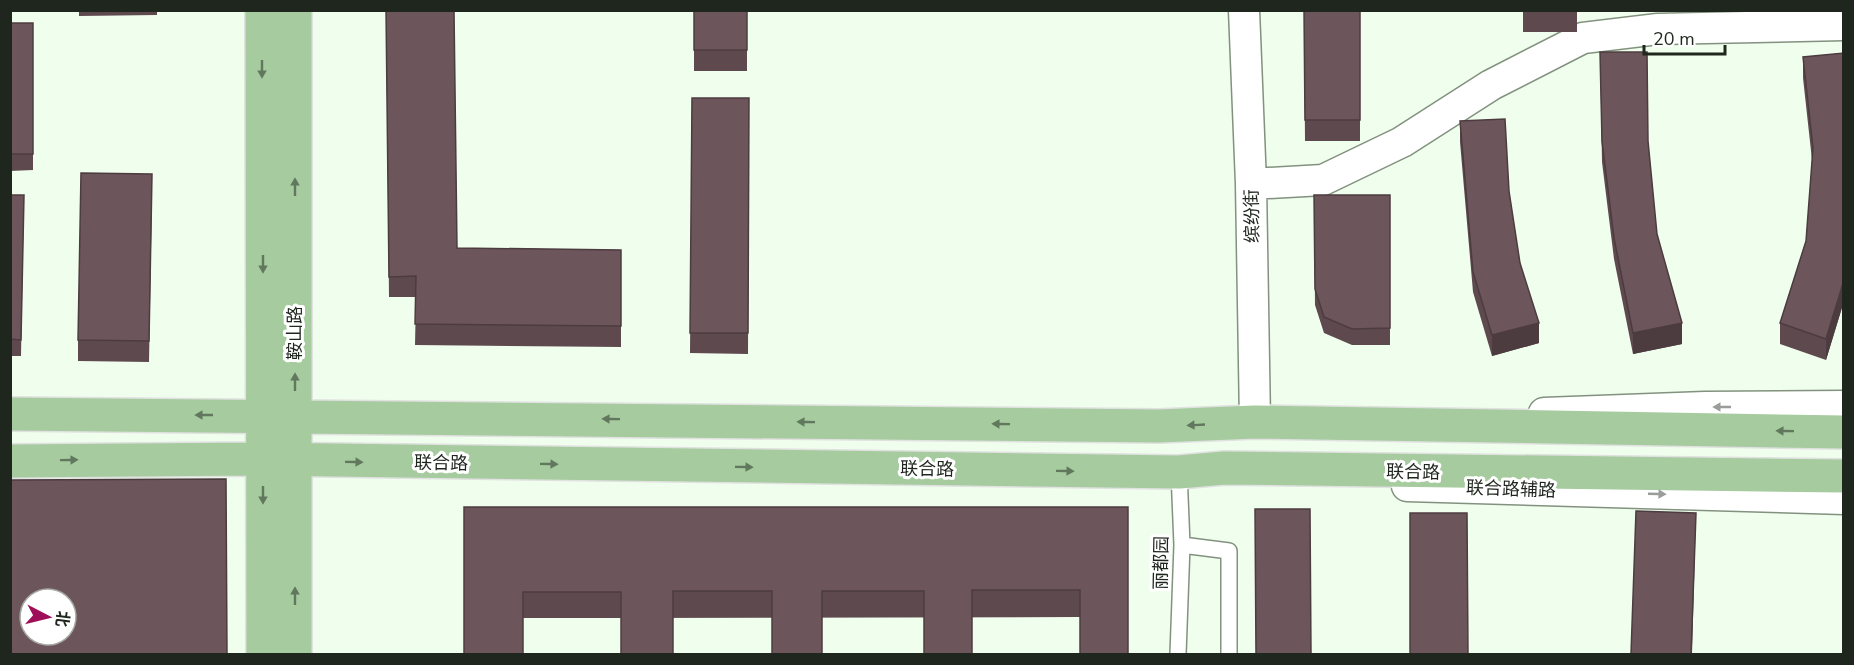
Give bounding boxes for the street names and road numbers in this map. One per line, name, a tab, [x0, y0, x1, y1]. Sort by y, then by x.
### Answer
street label: 缤纷街	[1240, 189, 1264, 243]
street label: 鞍山路	[283, 306, 307, 360]
street label: 联合路	[414, 451, 468, 475]
street label: 联合路	[900, 457, 954, 481]
street label: 联合路	[1386, 460, 1440, 484]
street label: 联合路辅路	[1466, 475, 1556, 503]
street label: 丽都园	[1149, 536, 1173, 590]

